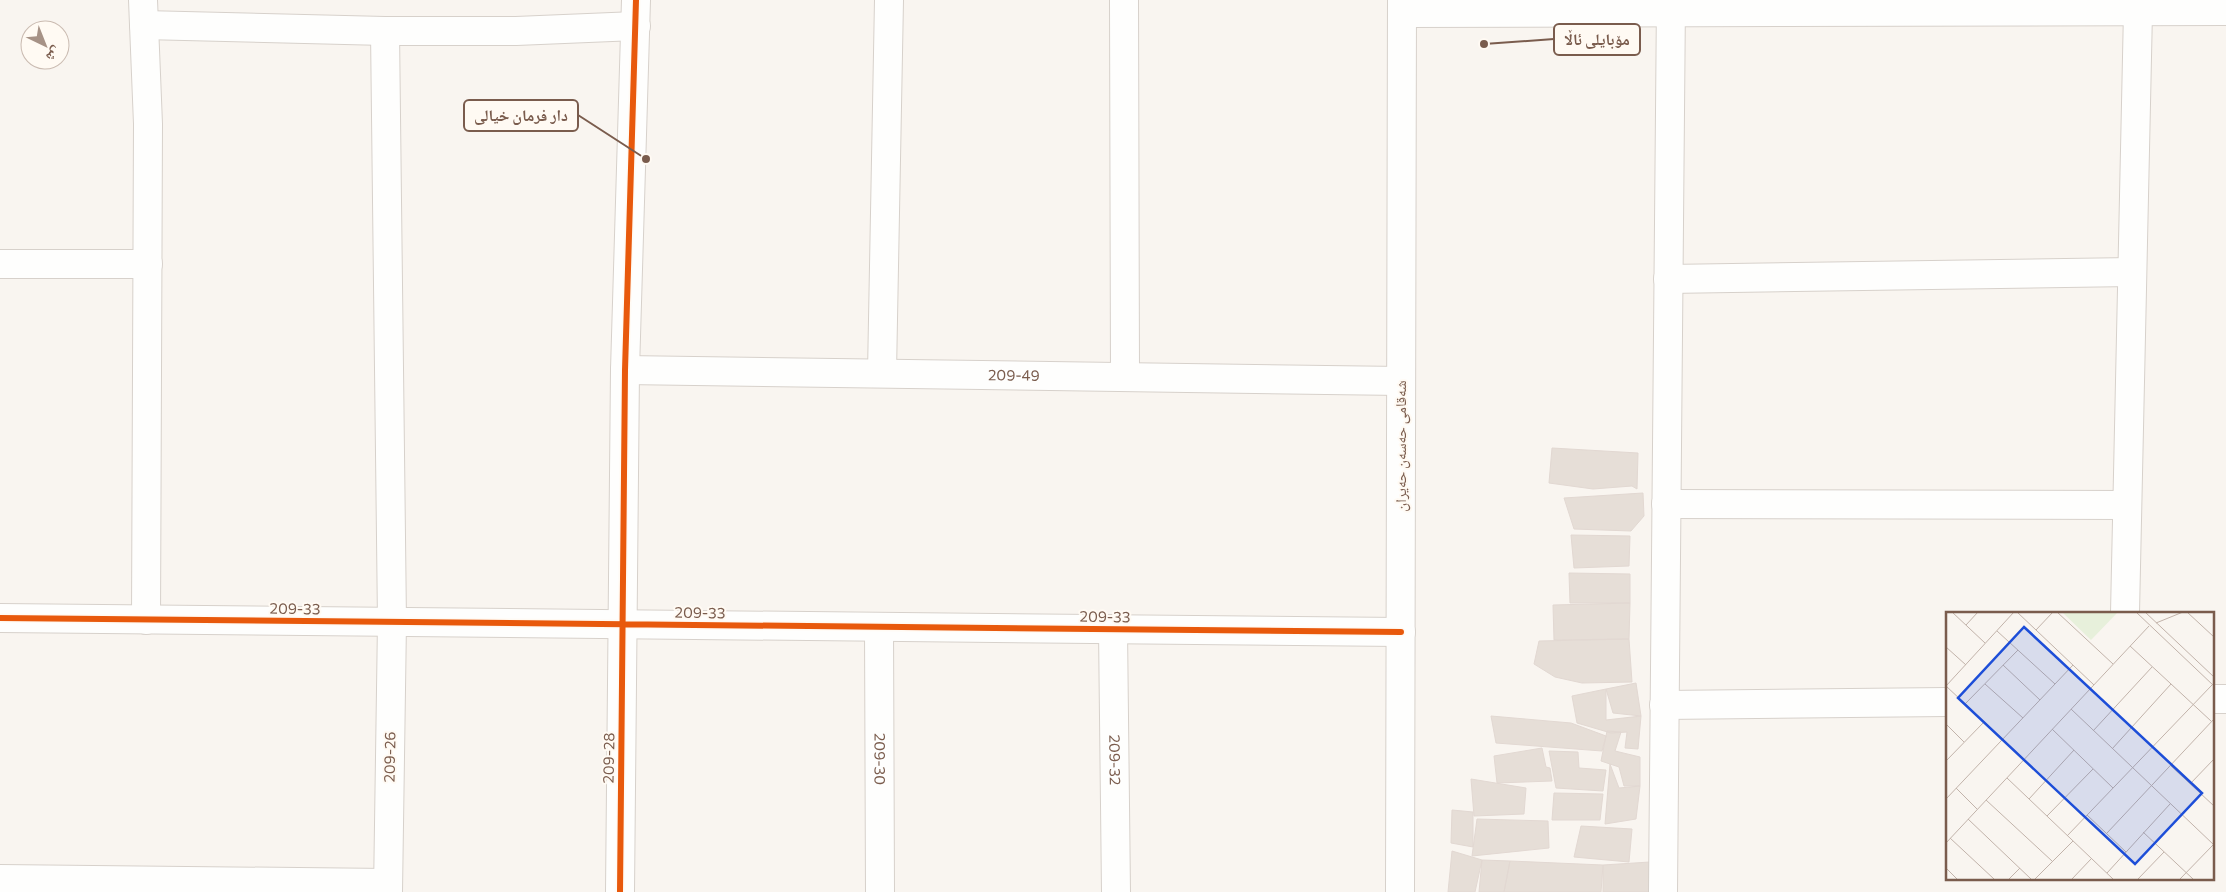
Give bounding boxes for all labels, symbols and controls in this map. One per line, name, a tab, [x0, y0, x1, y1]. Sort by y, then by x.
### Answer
north arrow	[20, 20, 70, 70]
callout: مۆبایلی ئاڵا	[1554, 24, 1640, 55]
text: مۆبایلی ئاڵا	[1564, 29, 1630, 49]
text: ش	[42, 43, 65, 66]
callout: دار فرمان خیالی	[464, 100, 578, 131]
text: دار فرمان خیالی	[474, 105, 568, 125]
street label: 209-49	[988, 365, 1040, 384]
street label: شەقامی حەسەن حەیران	[1391, 380, 1411, 512]
street label: 209-33	[270, 599, 320, 617]
street label: 209-33	[675, 603, 725, 621]
street label: 209-33	[1080, 607, 1130, 625]
inset map	[1946, 612, 2214, 880]
street label: 209-26	[380, 731, 398, 783]
street label: 209-28	[599, 732, 617, 784]
street label: 209-30	[871, 733, 890, 785]
street label: 209-32	[1106, 735, 1125, 785]

